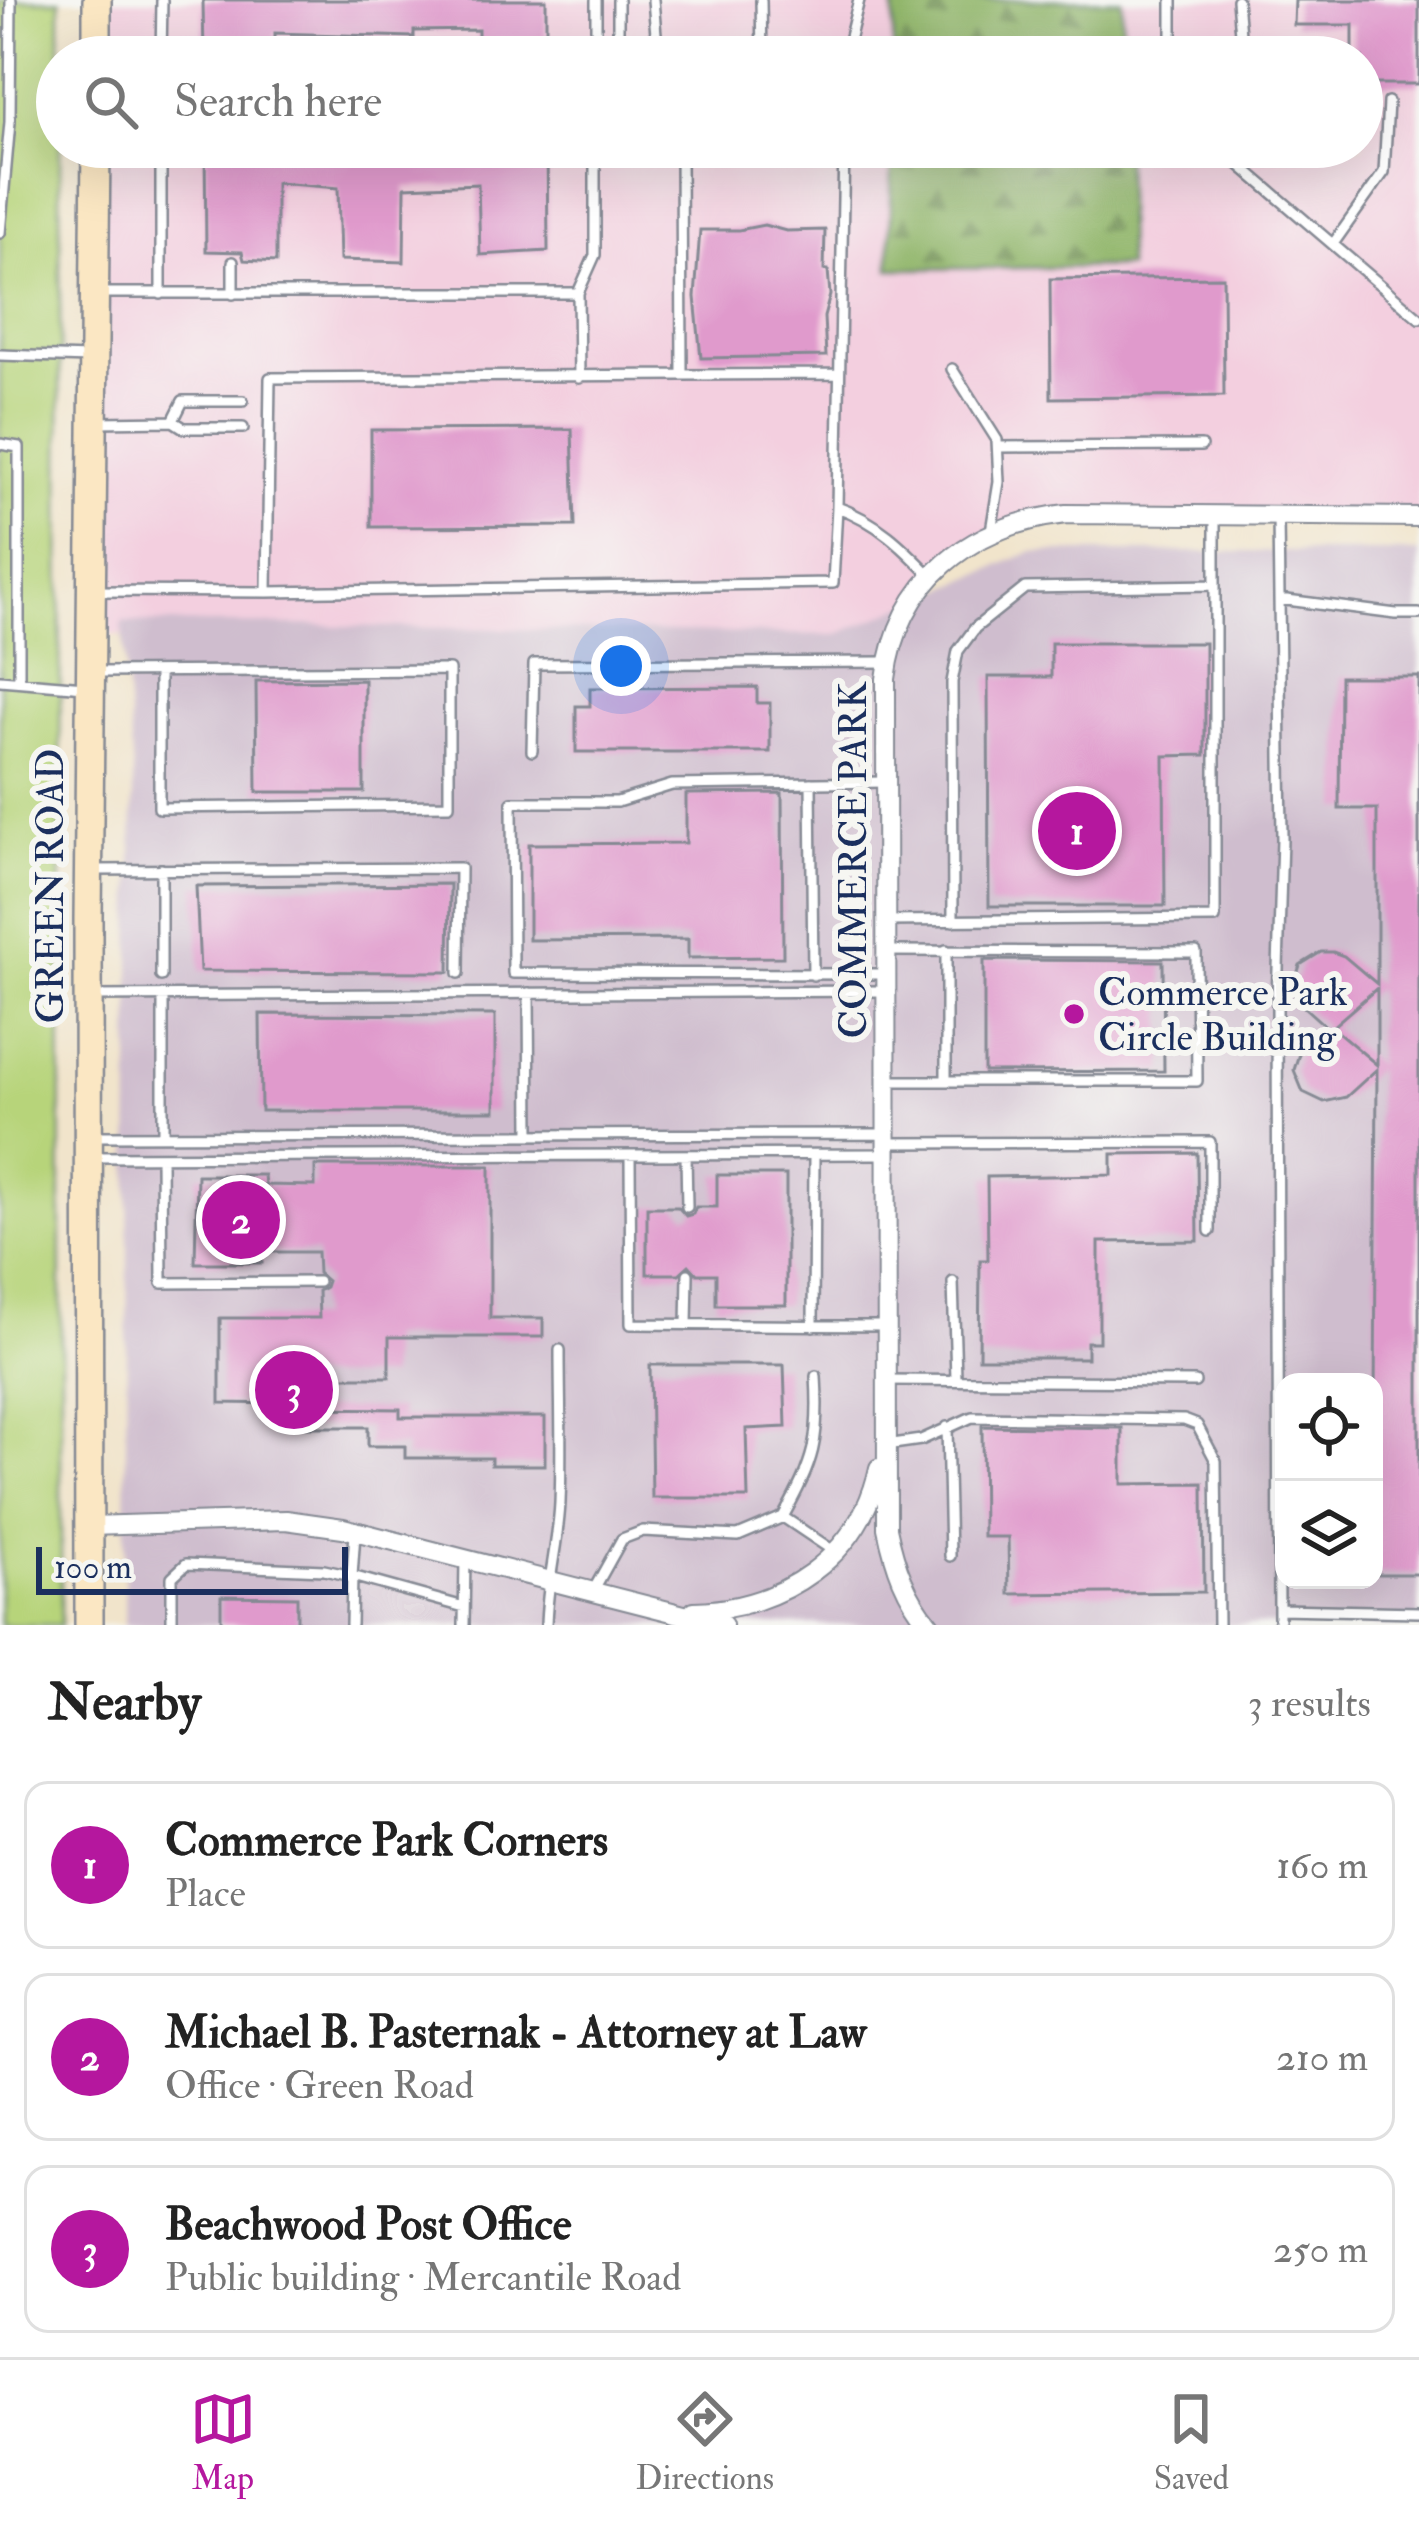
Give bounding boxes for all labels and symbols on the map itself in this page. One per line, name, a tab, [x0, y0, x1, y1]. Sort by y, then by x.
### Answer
your location	[591, 636, 651, 696]
street label: COMMERCE PARK	[829, 681, 878, 1039]
street label: GREEN ROAD	[26, 749, 75, 1023]
pin: 1	[1038, 786, 1116, 876]
place label: Commerce Park Circle Building	[1098, 968, 1348, 1062]
marker: Commerce Park Circle Building	[1061, 1001, 1087, 1027]
pin: 2	[202, 1175, 280, 1265]
pin: 3	[255, 1345, 333, 1435]
scale bar	[36, 1541, 348, 1594]

